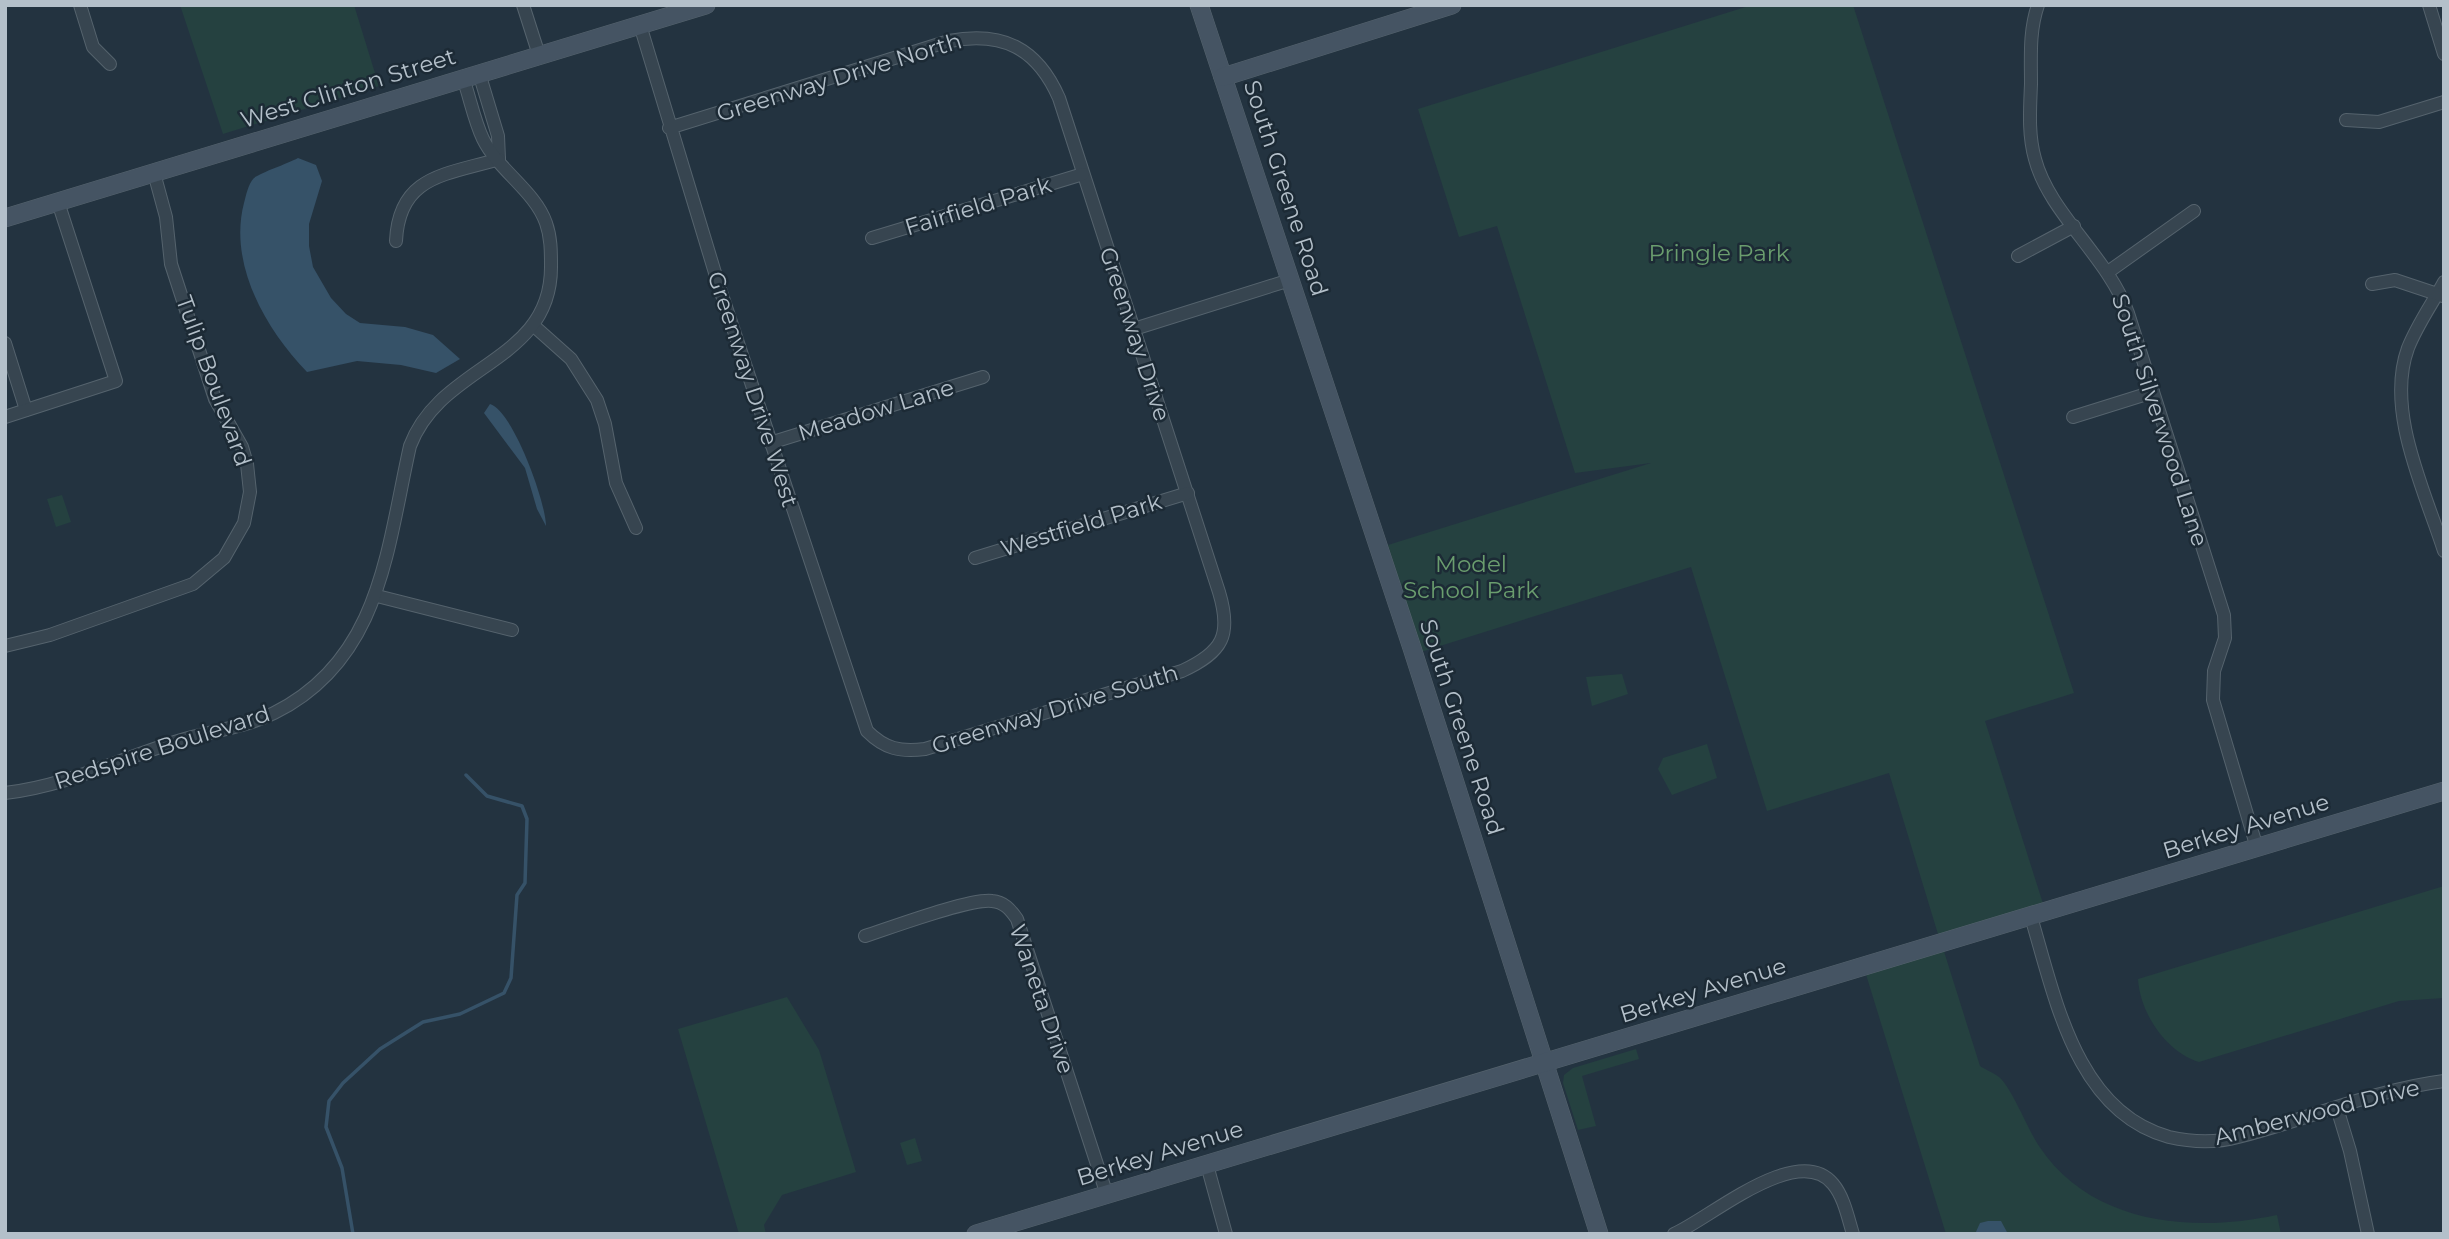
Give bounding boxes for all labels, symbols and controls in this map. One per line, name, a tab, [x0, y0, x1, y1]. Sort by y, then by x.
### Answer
street label: Greenway Drive North	[713, 26, 965, 128]
street label: West Clinton Street	[237, 42, 459, 134]
street label: South Greene Road	[1238, 77, 1334, 299]
street label: Fairfield Park	[901, 170, 1055, 242]
park label: Pringle Park	[1648, 239, 1790, 267]
street label: Greenway Drive	[1094, 243, 1176, 425]
street label: Greenway Drive West	[702, 268, 804, 510]
street label: South Silverwood Lane	[2106, 290, 2214, 550]
street label: Tulip Boulevard	[170, 292, 258, 470]
street label: Meadow Lane	[795, 373, 957, 447]
street label: Westfield Park	[997, 487, 1165, 563]
park label: Model School Park	[1403, 550, 1539, 604]
street label: South Greene Road	[1414, 616, 1510, 838]
street label: Greenway Drive South	[928, 658, 1182, 760]
street label: Redspire Boulevard	[51, 699, 273, 795]
street label: Berkey Avenue	[2159, 787, 2333, 865]
street label: Waneta Drive	[1003, 921, 1081, 1077]
street label: Berkey Avenue	[1616, 951, 1790, 1029]
street label: Amberwood Drive	[2211, 1073, 2423, 1151]
street label: Berkey Avenue	[1073, 1114, 1247, 1192]

